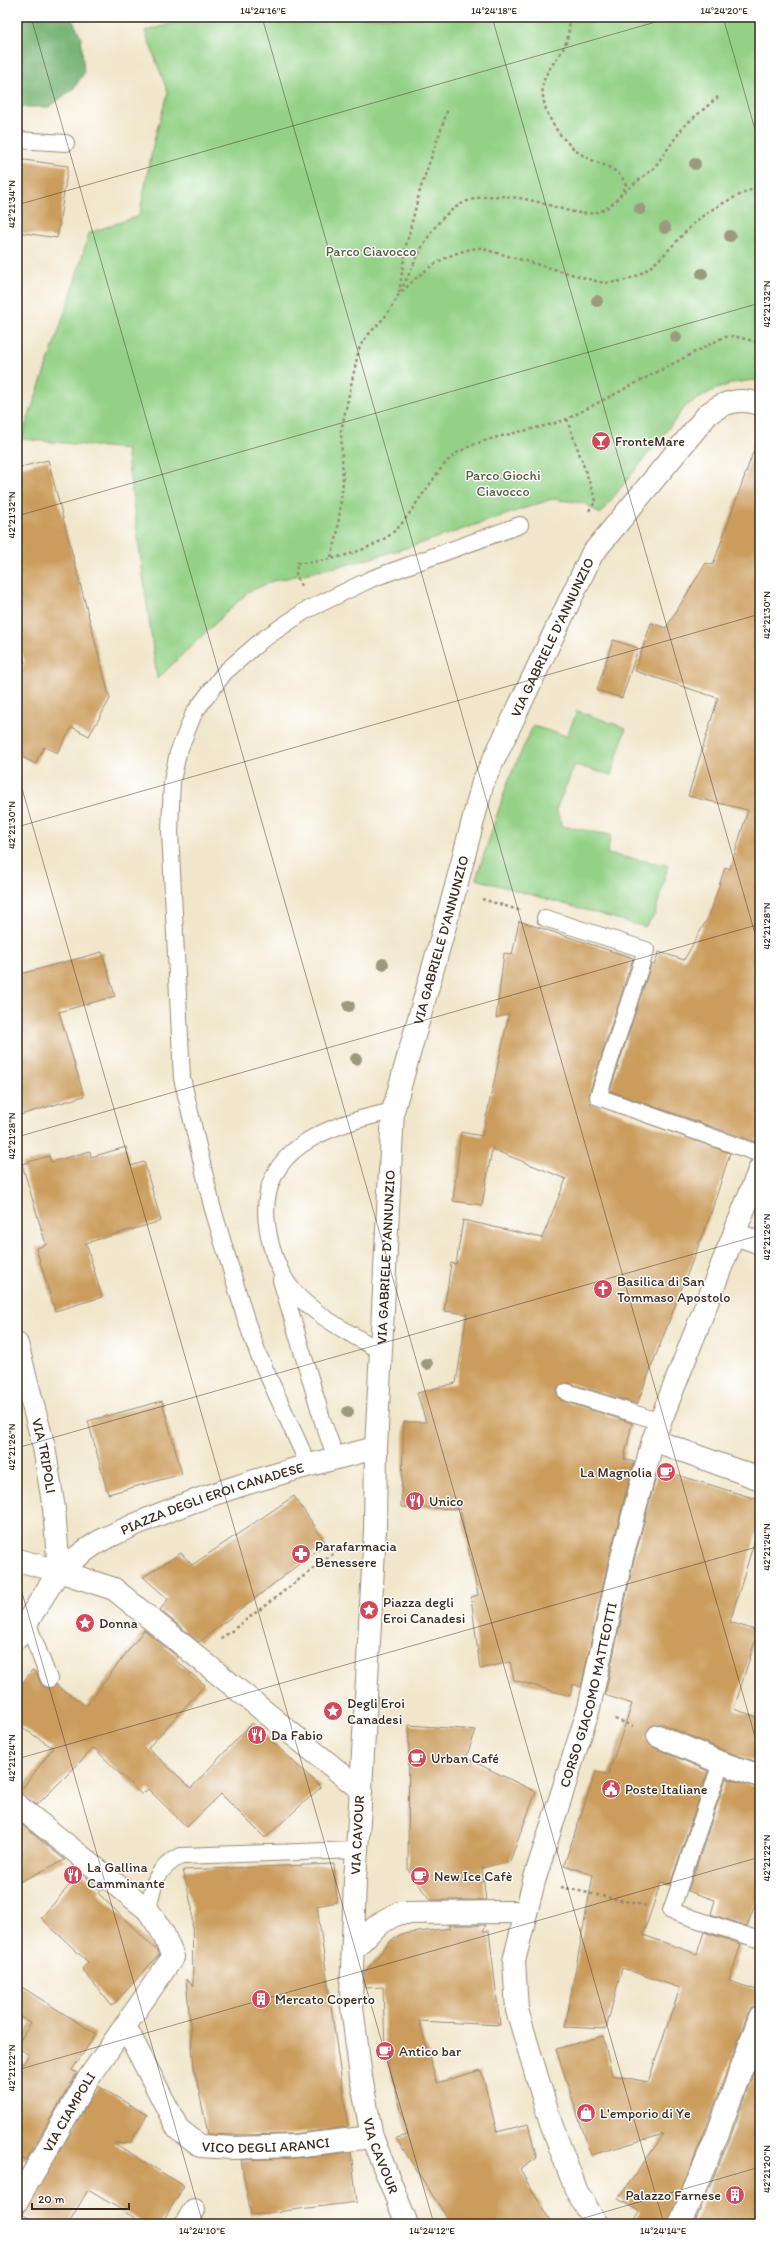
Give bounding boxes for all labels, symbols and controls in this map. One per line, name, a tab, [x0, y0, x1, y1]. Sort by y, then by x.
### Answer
text: 14°24'16"E	[240, 4, 286, 17]
text: 14°24'18"E	[471, 4, 517, 17]
text: 14°24'20"E	[700, 4, 748, 17]
text: 42°21'34"N	[5, 180, 18, 228]
park label: Parco Ciavocco	[326, 243, 416, 260]
text: 42°21'32"N	[760, 280, 773, 328]
bar icon: FronteMare	[590, 430, 612, 452]
place label: FronteMare	[615, 433, 685, 450]
park label: Parco Giochi Ciavocco	[465, 467, 541, 500]
text: 42°21'32"N	[5, 491, 18, 539]
street label: VIA GABRIELE D'ANNUNZIO	[507, 555, 598, 720]
text: 42°21'30"N	[760, 591, 773, 639]
text: 42°21'30"N	[5, 801, 18, 849]
street label: VIA GABRIELE D'ANNUNZIO	[410, 854, 473, 1027]
text: 42°21'28"N	[760, 902, 773, 950]
text: 42°21'28"N	[5, 1112, 18, 1160]
street label: VIA GABRIELE D'ANNUNZIO	[373, 1170, 399, 1345]
text: 42°21'26"N	[760, 1213, 773, 1260]
place label: Basilica di San Tommaso Apostolo	[617, 1273, 730, 1306]
church icon: Basilica di San Tommaso Apostolo	[592, 1278, 614, 1300]
street label: VIA TRIPOLI	[28, 1416, 59, 1494]
text: 42°21'26"N	[5, 1423, 18, 1470]
street label: PIAZZA DEGLI EROI CANADESE	[118, 1459, 306, 1539]
cafe icon: La Magnolia	[655, 1461, 677, 1483]
place label: La Magnolia	[580, 1464, 652, 1481]
restaurant icon: Unico	[404, 1490, 426, 1512]
place label: Unico	[429, 1493, 463, 1510]
text: 42°21'24"N	[760, 1523, 773, 1571]
place label: Parafarmacia Benessere	[315, 1538, 397, 1571]
pharmacy icon: Parafarmacia Benessere	[290, 1543, 312, 1565]
place label: Piazza degli Eroi Canadesi	[383, 1594, 465, 1627]
place icon: Piazza degli Eroi Canadesi	[358, 1599, 380, 1621]
street label: CORSO GIACOMO MATTEOTTI	[556, 1601, 621, 1790]
place icon: Donna	[74, 1612, 96, 1634]
place label: Donna	[99, 1615, 138, 1632]
place label: Degli Eroi Canadesi	[347, 1695, 405, 1728]
place icon: Degli Eroi Canadesi	[322, 1700, 344, 1722]
restaurant icon: Da Fabio	[246, 1724, 268, 1746]
place label: Da Fabio	[271, 1727, 323, 1744]
text: 42°21'24"N	[5, 1734, 18, 1782]
cafe icon: Urban Café	[406, 1747, 428, 1769]
place label: Urban Café	[431, 1750, 499, 1767]
public building icon: Poste Italiane	[600, 1778, 622, 1800]
place label: Poste Italiane	[625, 1781, 708, 1798]
street label: VIA CAVOUR	[347, 1795, 368, 1875]
text: 42°21'22"N	[760, 1834, 773, 1881]
place label: La Gallina Camminante	[87, 1859, 165, 1892]
restaurant icon: La Gallina Camminante	[62, 1864, 84, 1886]
cafe icon: New Ice Cafè	[409, 1865, 431, 1887]
place label: New Ice Cafè	[434, 1868, 513, 1885]
building icon: Mercato Coperto	[250, 1988, 272, 2010]
place label: Mercato Coperto	[275, 1991, 375, 2008]
cafe icon: Antico bar	[374, 2040, 396, 2062]
place label: Antico bar	[399, 2043, 462, 2060]
text: 42°21'22"N	[5, 2044, 18, 2091]
street label: VIA CIAMPOLI	[39, 2069, 99, 2155]
shop icon: L'emporio di Ye	[575, 2102, 597, 2124]
place label: L'emporio di Ye	[600, 2105, 691, 2122]
street label: VIA CAVOUR	[360, 2116, 402, 2196]
street label: VICO DEGLI ARANCI	[201, 2134, 331, 2157]
text: 42°21'20"N	[760, 2145, 773, 2193]
building icon: Palazzo Farnese	[724, 2184, 746, 2206]
scale bar	[32, 2185, 129, 2211]
place label: Palazzo Farnese	[625, 2187, 721, 2204]
text: 20 m	[38, 2192, 65, 2206]
text: 14°24'10"E	[179, 2224, 226, 2237]
text: 14°24'12"E	[409, 2224, 455, 2237]
text: 14°24'14"E	[640, 2224, 687, 2237]

